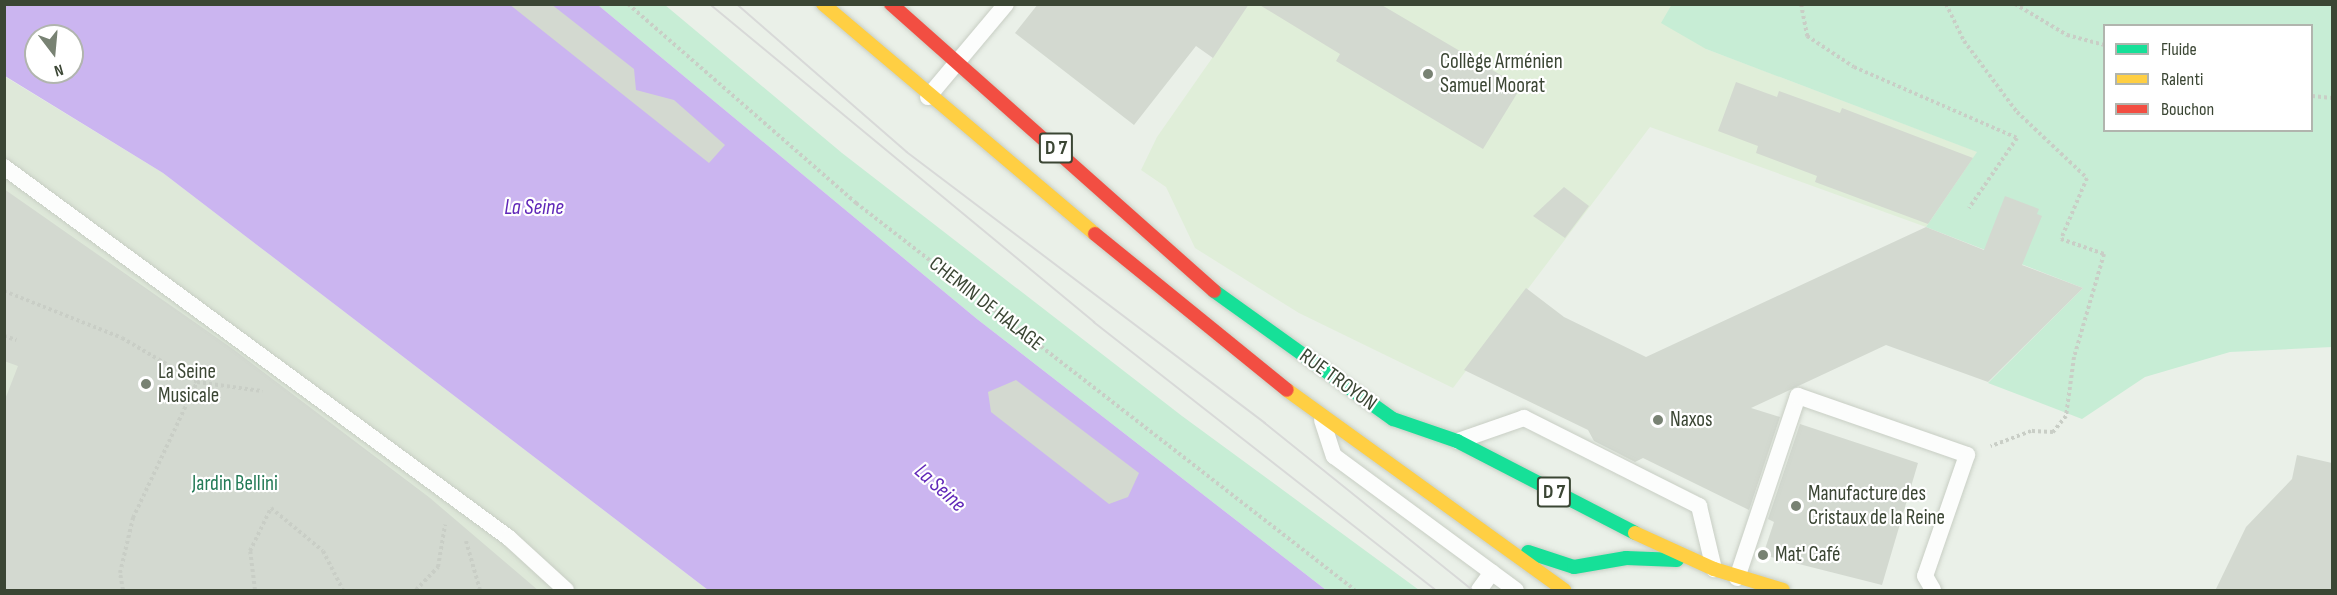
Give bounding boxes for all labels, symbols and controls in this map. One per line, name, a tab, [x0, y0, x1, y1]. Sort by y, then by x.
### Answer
north arrow	[24, 24, 84, 84]
legend	[2103, 24, 2313, 132]
text: Fluide	[2161, 39, 2197, 60]
place label: Collège Arménien Samuel Moorat	[1440, 49, 1563, 99]
text: N	[52, 60, 65, 80]
marker: Collège Arménien Samuel Moorat	[1421, 67, 1435, 81]
text: Ralenti	[2161, 69, 2203, 90]
text: Bouchon	[2161, 99, 2214, 120]
road number: D 7	[1038, 131, 1074, 165]
water label: La Seine	[504, 195, 564, 221]
street label: CHEMIN DE HALAGE	[924, 252, 1048, 356]
street label: RUE TROYON	[1294, 344, 1382, 416]
place label: La Seine Musicale	[158, 359, 219, 409]
marker: La Seine Musicale	[139, 377, 153, 391]
place label: Naxos	[1670, 407, 1713, 433]
marker: Naxos	[1651, 413, 1665, 427]
water label: La Seine	[909, 458, 971, 518]
park label: Jardin Bellini	[192, 471, 278, 497]
road number: D 7	[1536, 475, 1572, 509]
place label: Manufacture des Cristaux de la Reine	[1808, 481, 1945, 531]
marker: Manufacture des Cristaux de la Reine	[1789, 499, 1803, 513]
place label: Mat' Café	[1775, 542, 1841, 568]
marker: Mat' Café	[1756, 548, 1770, 562]

